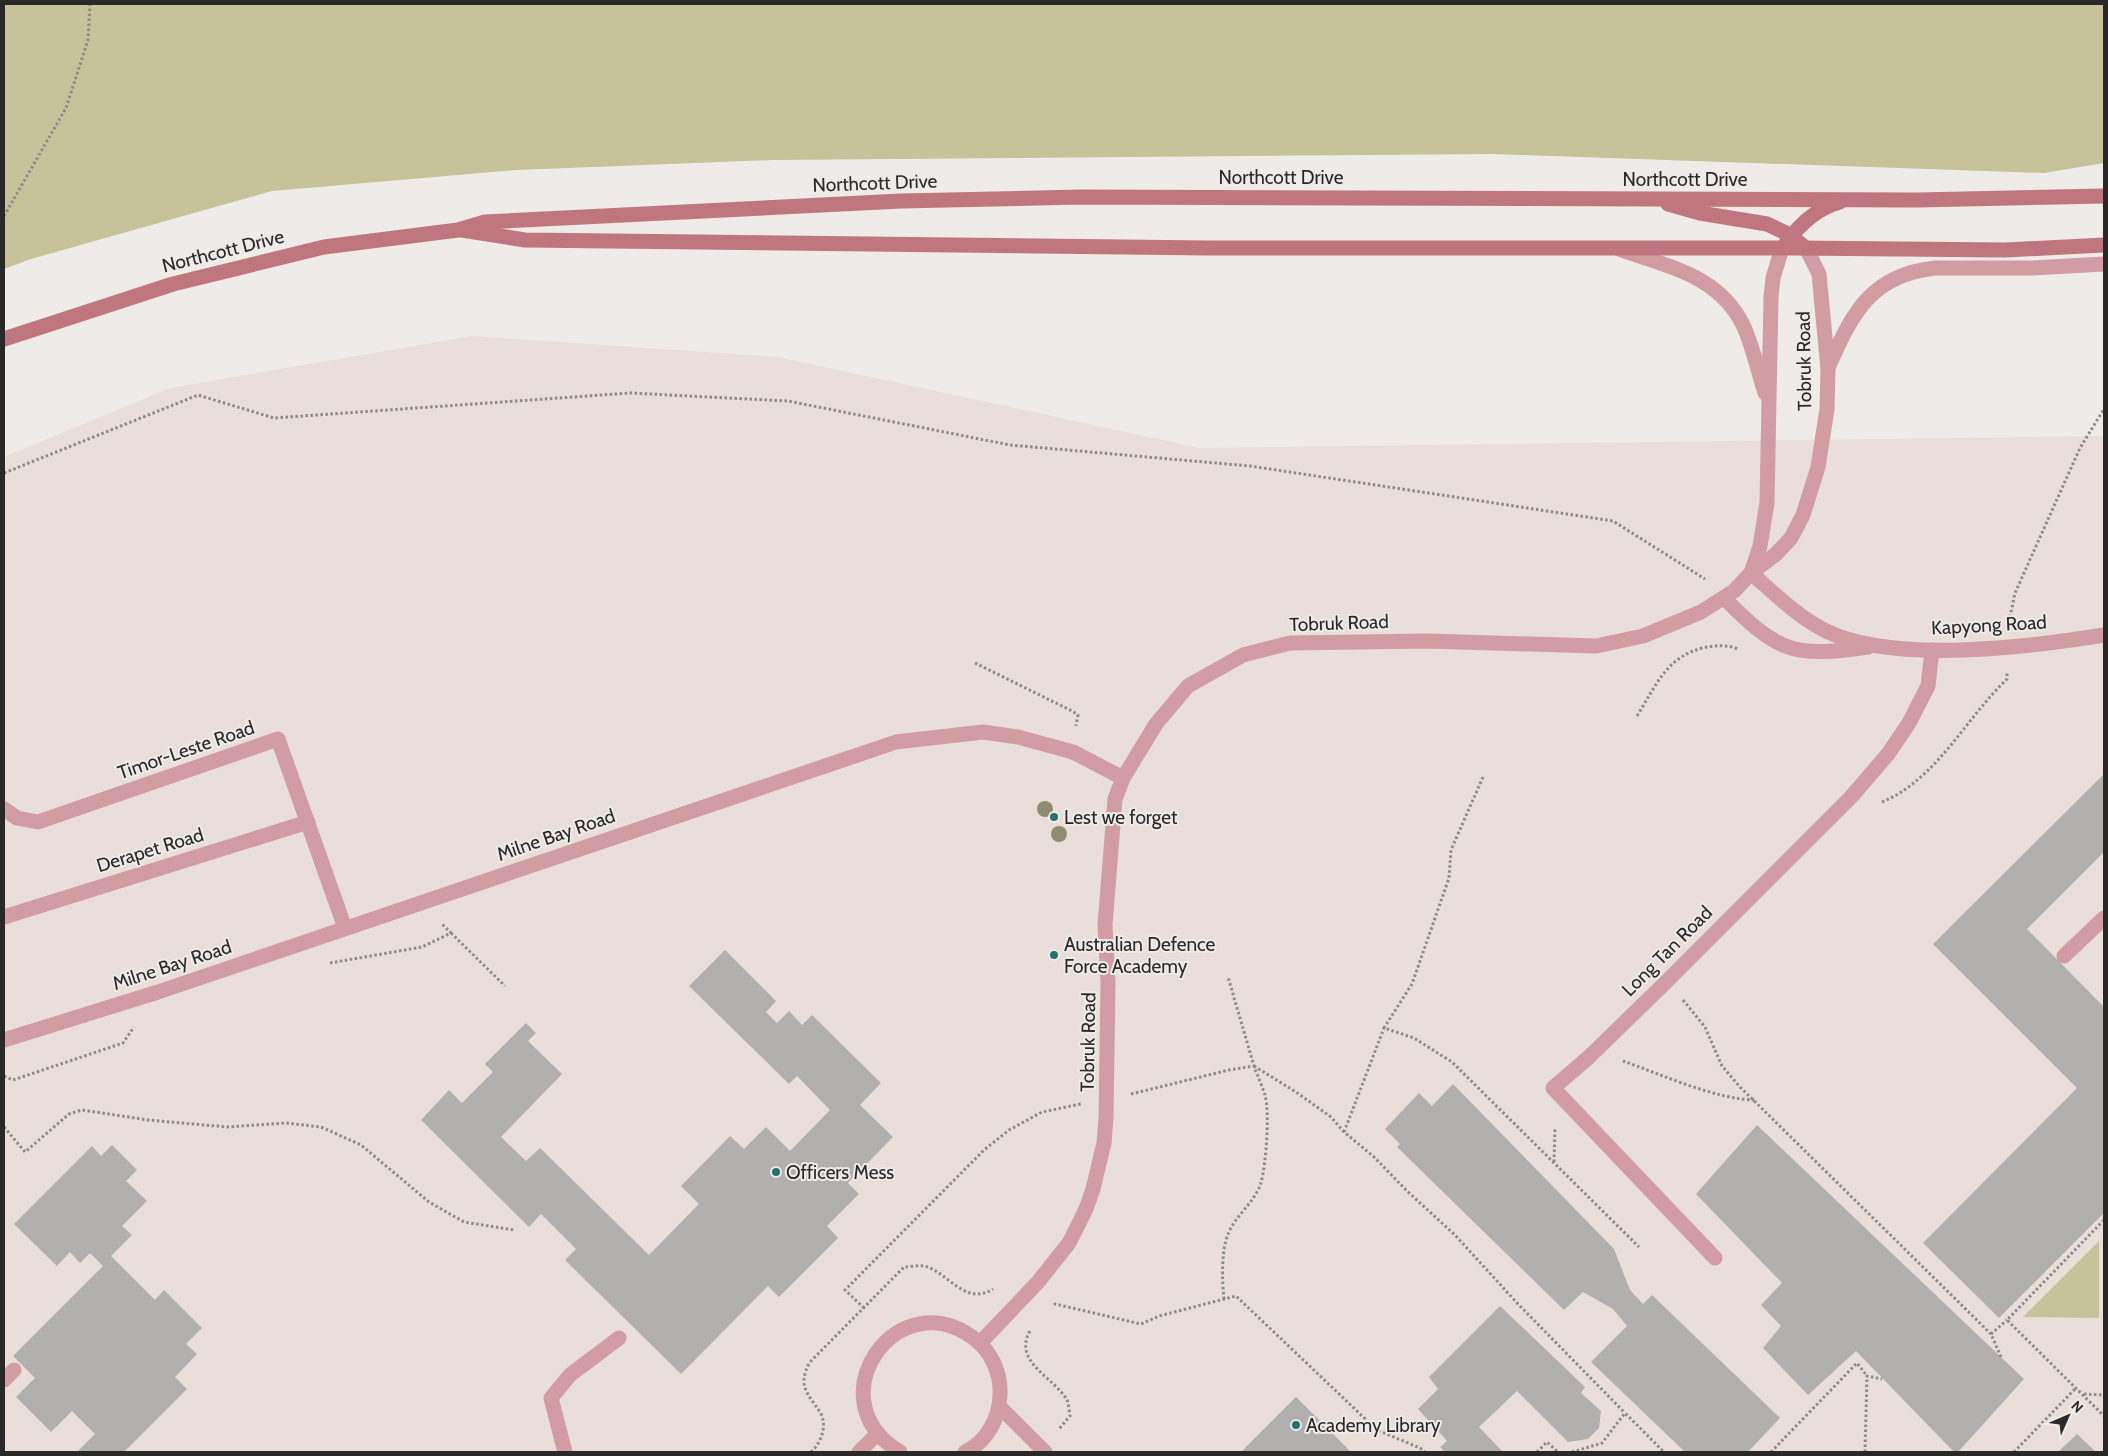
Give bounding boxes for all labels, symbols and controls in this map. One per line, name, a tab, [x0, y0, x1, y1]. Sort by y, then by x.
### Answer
street label: Northcott Drive	[1219, 166, 1344, 189]
street label: Northcott Drive	[1623, 168, 1748, 191]
street label: Northcott Drive	[812, 169, 938, 197]
street label: Northcott Drive	[160, 225, 287, 277]
street label: Tobruk Road	[1792, 311, 1816, 411]
street label: Tobruk Road	[1289, 610, 1389, 636]
street label: Kapyong Road	[1931, 610, 2047, 640]
street label: Timor-Leste Road	[115, 716, 257, 784]
street label: Milne Bay Road	[494, 804, 618, 866]
place label: Lest we forget	[1064, 806, 1178, 829]
marker: Lest we forget	[1048, 811, 1060, 823]
street label: Derapet Road	[94, 823, 206, 877]
street label: Long Tan Road	[1617, 901, 1717, 1001]
place label: Australian Defence Force Academy	[1064, 933, 1216, 978]
street label: Milne Bay Road	[110, 935, 234, 995]
marker: Australian Defence Force Academy	[1048, 949, 1060, 961]
street label: Tobruk Road	[1076, 992, 1100, 1092]
place label: Officers Mess	[786, 1161, 894, 1184]
marker: Officers Mess	[770, 1166, 782, 1178]
north arrow	[2043, 1391, 2093, 1441]
text: N	[2067, 1397, 2087, 1417]
place label: Academy Library	[1306, 1414, 1441, 1437]
marker: Academy Library	[1290, 1419, 1302, 1431]

